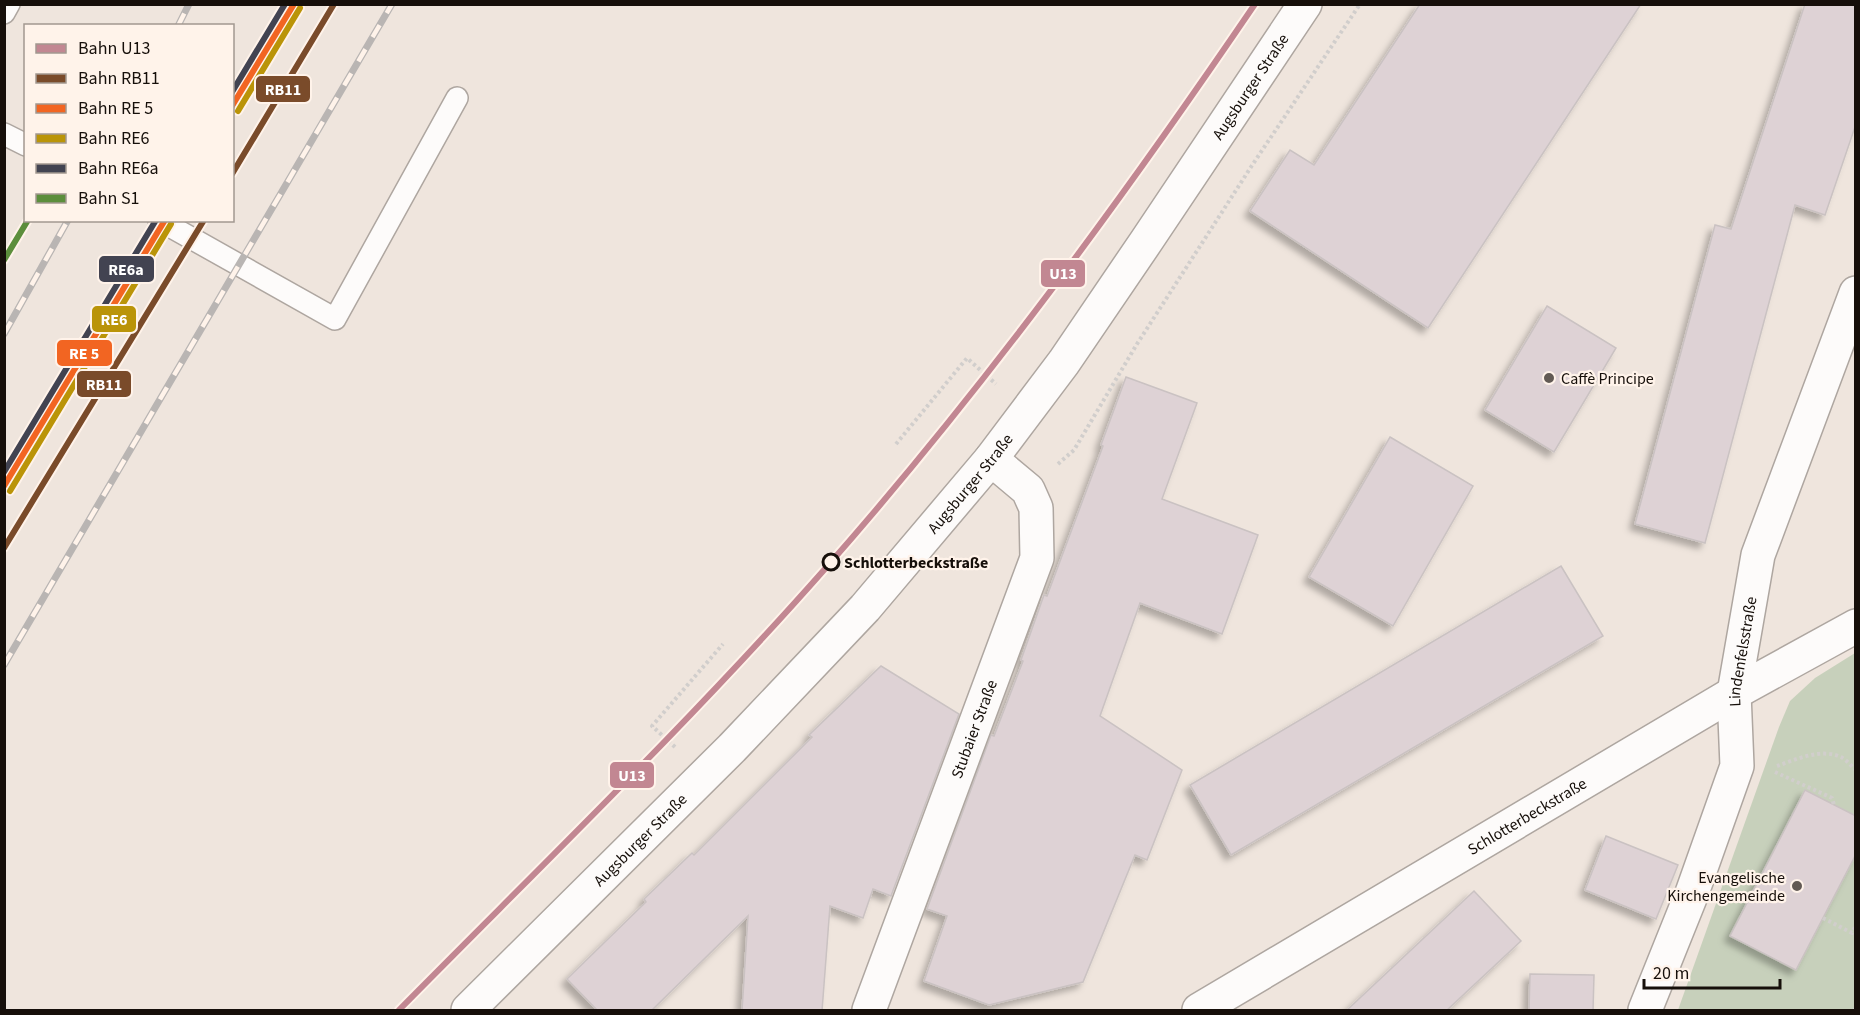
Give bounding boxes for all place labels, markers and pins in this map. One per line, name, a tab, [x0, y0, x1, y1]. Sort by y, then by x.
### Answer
place label: Caffè Principe	[1561, 368, 1654, 390]
marker: Caffè Principe	[1542, 371, 1556, 385]
place label: Schlotterbeckstraße	[844, 552, 988, 574]
marker: Schlotterbeckstraße	[822, 553, 840, 571]
place label: Evangelische Kirchengemeinde	[1667, 867, 1785, 907]
marker: Evangelische Kirchengemeinde	[1790, 879, 1804, 893]

